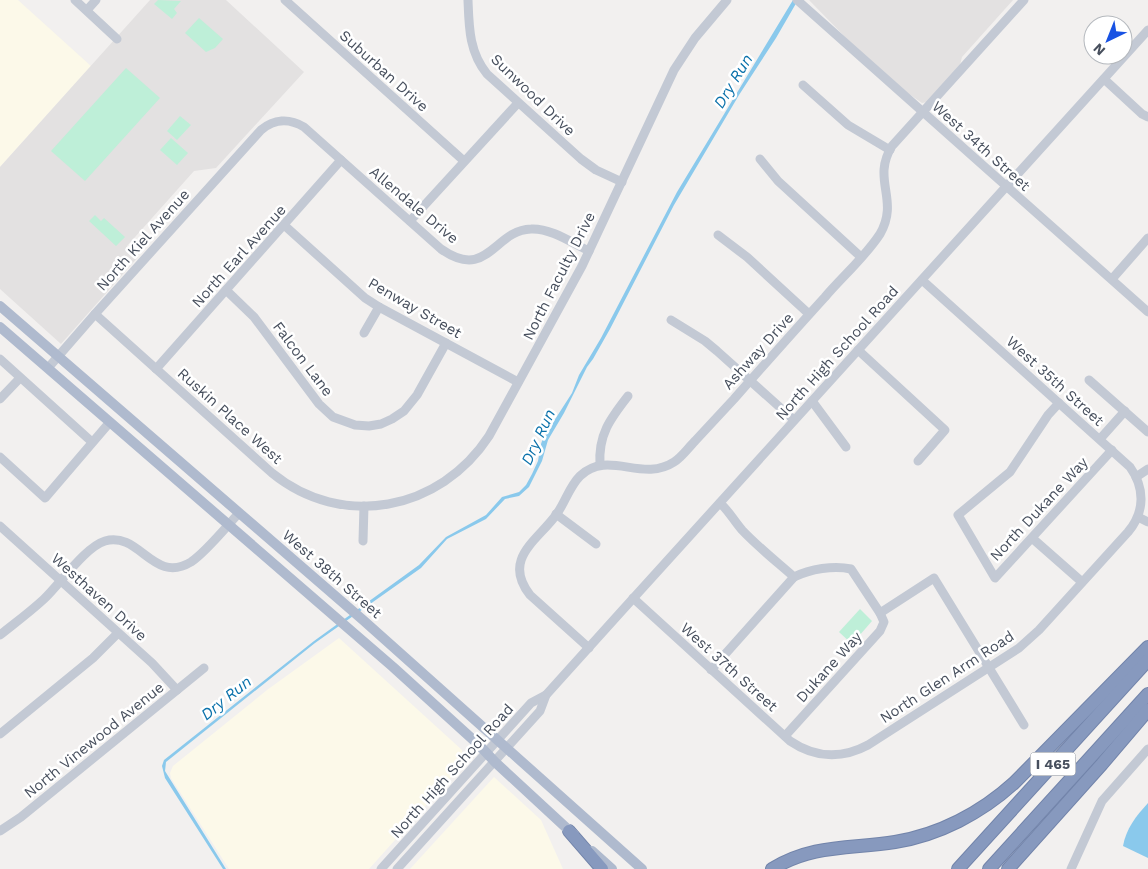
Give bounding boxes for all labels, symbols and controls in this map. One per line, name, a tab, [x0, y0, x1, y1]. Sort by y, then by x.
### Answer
north arrow	[1083, 15, 1133, 65]
street label: Suburban Drive	[336, 26, 432, 116]
text: N	[1090, 40, 1108, 59]
street label: Sunwood Drive	[487, 50, 579, 140]
water label: Dry Run	[709, 51, 757, 111]
street label: West 34th Street	[928, 97, 1034, 195]
street label: Allendale Drive	[366, 163, 462, 247]
street label: North Kiel Avenue	[93, 186, 193, 294]
street label: North Earl Avenue	[188, 201, 290, 311]
street label: North Faculty Drive	[519, 209, 599, 343]
street label: Penway Street	[365, 274, 466, 342]
street label: North High School Road	[772, 282, 902, 424]
street label: Ashway Drive	[719, 309, 797, 393]
street label: Falcon Lane	[269, 318, 337, 400]
street label: West 35th Street	[1002, 332, 1108, 430]
street label: Ruskin Place West	[174, 364, 287, 468]
water label: Dry Run	[517, 406, 559, 468]
street label: North Dukane Way	[986, 453, 1092, 565]
street label: West 38th Street	[279, 526, 386, 622]
street label: Westhaven Drive	[47, 549, 151, 645]
street label: West 37th Street	[677, 619, 782, 716]
street label: North Glen Arm Road	[877, 627, 1017, 727]
street label: Dukane Way	[792, 628, 866, 706]
water label: Dry Run	[197, 672, 255, 724]
street label: North Vinewood Avenue	[21, 678, 167, 802]
street label: North High School Road	[387, 700, 517, 842]
road number: I 465	[1030, 752, 1076, 776]

